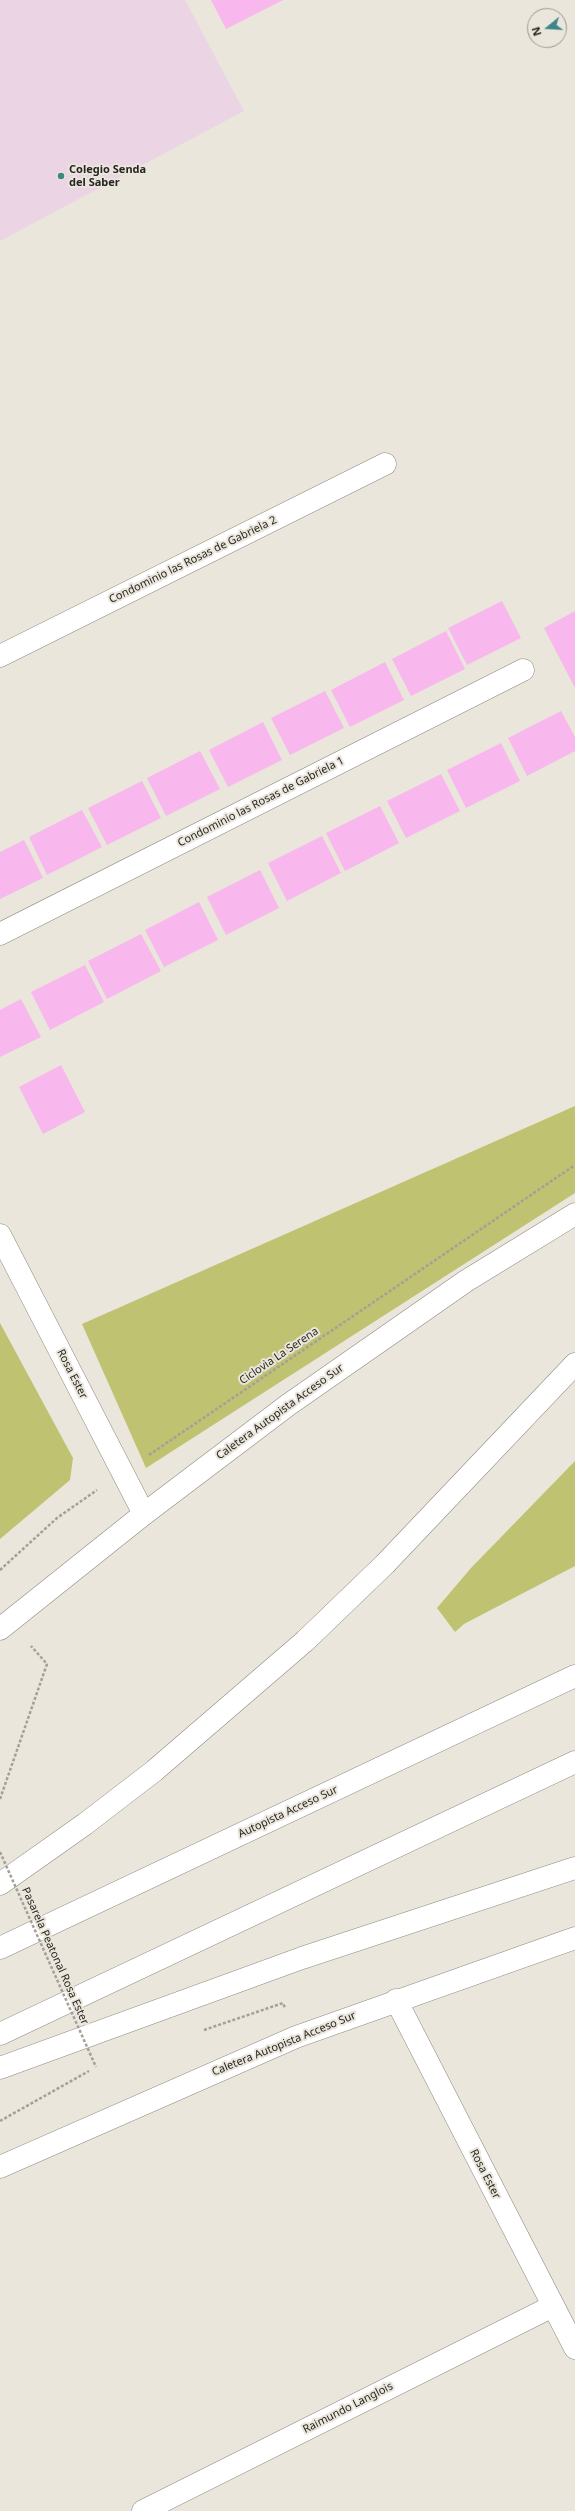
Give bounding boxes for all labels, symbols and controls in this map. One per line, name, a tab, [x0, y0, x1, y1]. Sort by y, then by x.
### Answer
north arrow	[527, 8, 567, 48]
text: N	[528, 25, 545, 38]
place label: Colegio Senda del Saber	[69, 163, 146, 189]
marker: Colegio Senda del Saber	[56, 171, 66, 181]
street label: Condominio las Rosas de Gabriela 2	[107, 514, 279, 606]
street label: Condominio las Rosas de Gabriela 1	[176, 754, 346, 850]
street label: Ciclovìa La Serena	[237, 1325, 321, 1387]
street label: Rosa Ester	[54, 1347, 90, 1401]
street label: Caletera Autopista Acceso Sur	[214, 1361, 346, 1463]
street label: Autopista Acceso Sur	[236, 1783, 340, 1841]
street label: Pasarela Peatonal Rosa Ester	[19, 1885, 91, 2027]
street label: Caletera Autopista Acceso Sur	[210, 2009, 358, 2079]
street label: Rosa Ester	[467, 2147, 503, 2201]
street label: Raimundo Langlois	[301, 2380, 395, 2436]

